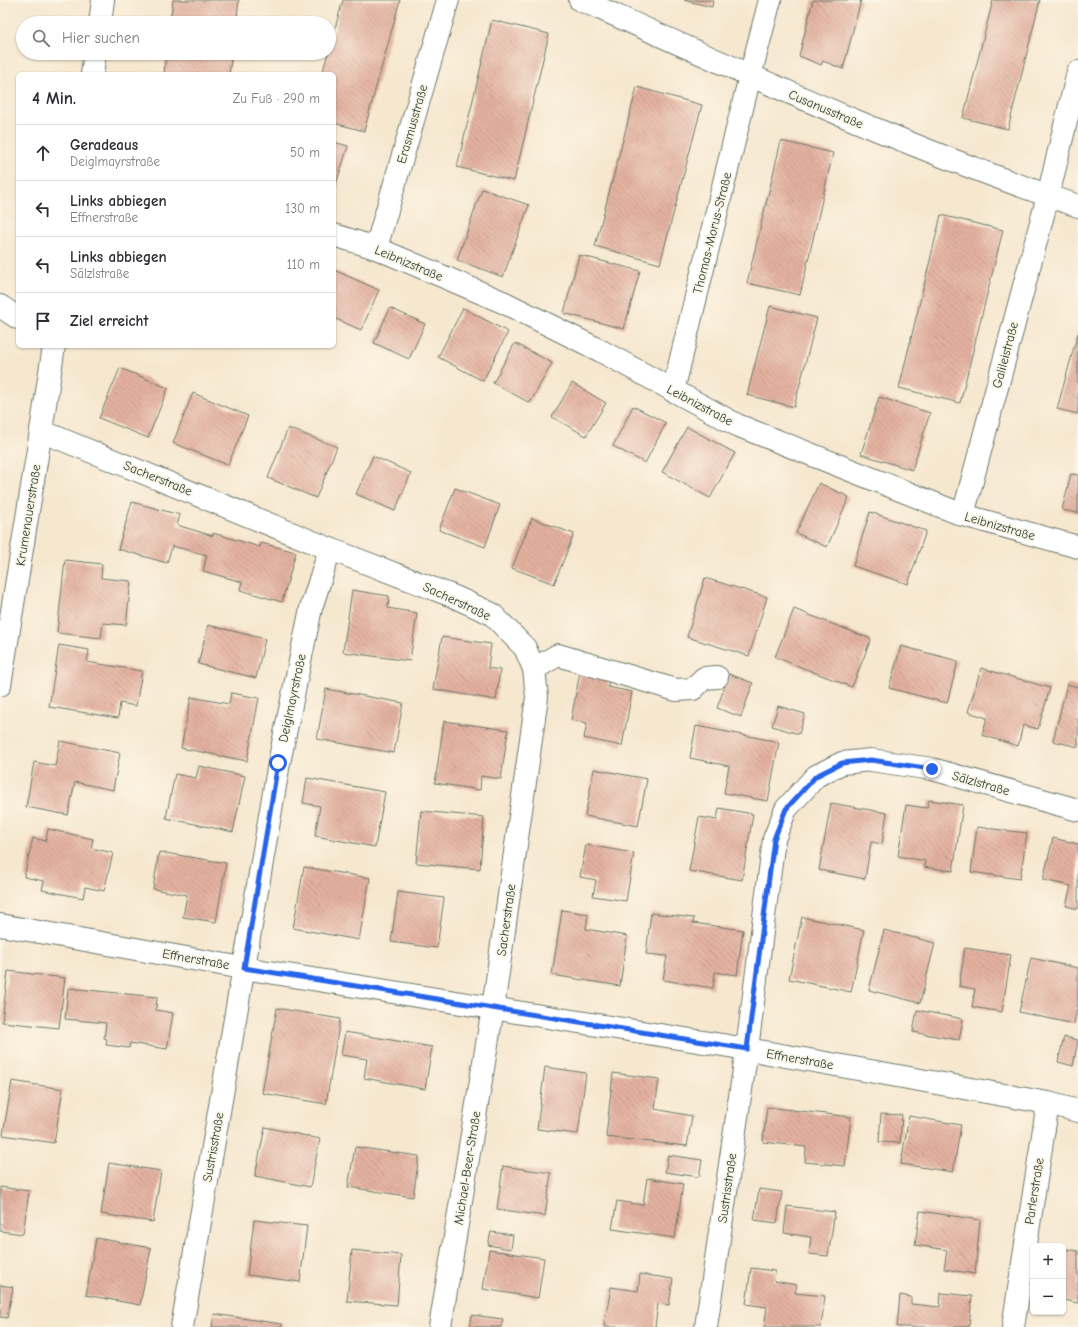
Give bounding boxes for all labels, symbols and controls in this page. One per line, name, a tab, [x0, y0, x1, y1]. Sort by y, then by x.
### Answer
search box	[16, 16, 336, 60]
icon: search	[30, 27, 52, 49]
text: Hier suchen	[62, 29, 140, 47]
street label: Erasmusstraße	[394, 82, 431, 165]
street label: Cusanusstraße	[786, 86, 866, 132]
text: 4 Min.	[32, 89, 76, 108]
text: Zu Fuß · 290 m	[233, 91, 320, 106]
text: Geradeaus	[70, 136, 138, 154]
icon: ahead	[32, 142, 54, 164]
text: 50 m	[290, 145, 320, 160]
text: Deiglmayrstraße	[70, 154, 160, 169]
street label: Thomas-Morus-Straße	[690, 170, 734, 295]
text: Links abbiegen	[70, 192, 167, 210]
icon: left	[32, 198, 54, 220]
text: 130 m	[285, 201, 320, 216]
text: Effnerstraße	[70, 210, 138, 225]
street label: Leibnizstraße	[373, 242, 446, 284]
text: Links abbiegen	[70, 248, 167, 266]
icon: left	[32, 254, 54, 276]
text: 110 m	[287, 257, 320, 272]
text: Sälzlstraße	[70, 266, 129, 281]
icon: arrive	[32, 310, 54, 332]
text: Ziel erreicht	[70, 312, 148, 330]
street label: Galileistraße	[989, 320, 1021, 390]
street label: Leibnizstraße	[664, 381, 736, 429]
street label: Sacherstraße	[121, 457, 195, 499]
street label: Krumenauerstraße	[13, 463, 44, 567]
street label: Leibnizstraße	[963, 509, 1037, 543]
street label: Sacherstraße	[421, 579, 494, 623]
street label: Deiglmayrstraße	[275, 652, 309, 744]
route start	[269, 754, 287, 772]
route end	[923, 760, 941, 778]
street label: Sälzlstraße	[950, 768, 1012, 799]
street label: Sacherstraße	[493, 882, 519, 957]
street label: Effnerstraße	[161, 946, 231, 972]
street label: Effnerstraße	[765, 1046, 835, 1072]
street label: Michael-Beer-Straße	[451, 1109, 483, 1226]
street label: Sustrisstraße	[199, 1110, 227, 1183]
street label: Sustrisstraße	[715, 1152, 739, 1224]
street label: Parlerstraße	[1021, 1156, 1047, 1225]
map controls	[1030, 1243, 1066, 1315]
button: +	[1030, 1243, 1066, 1279]
button: −	[1030, 1279, 1066, 1315]

